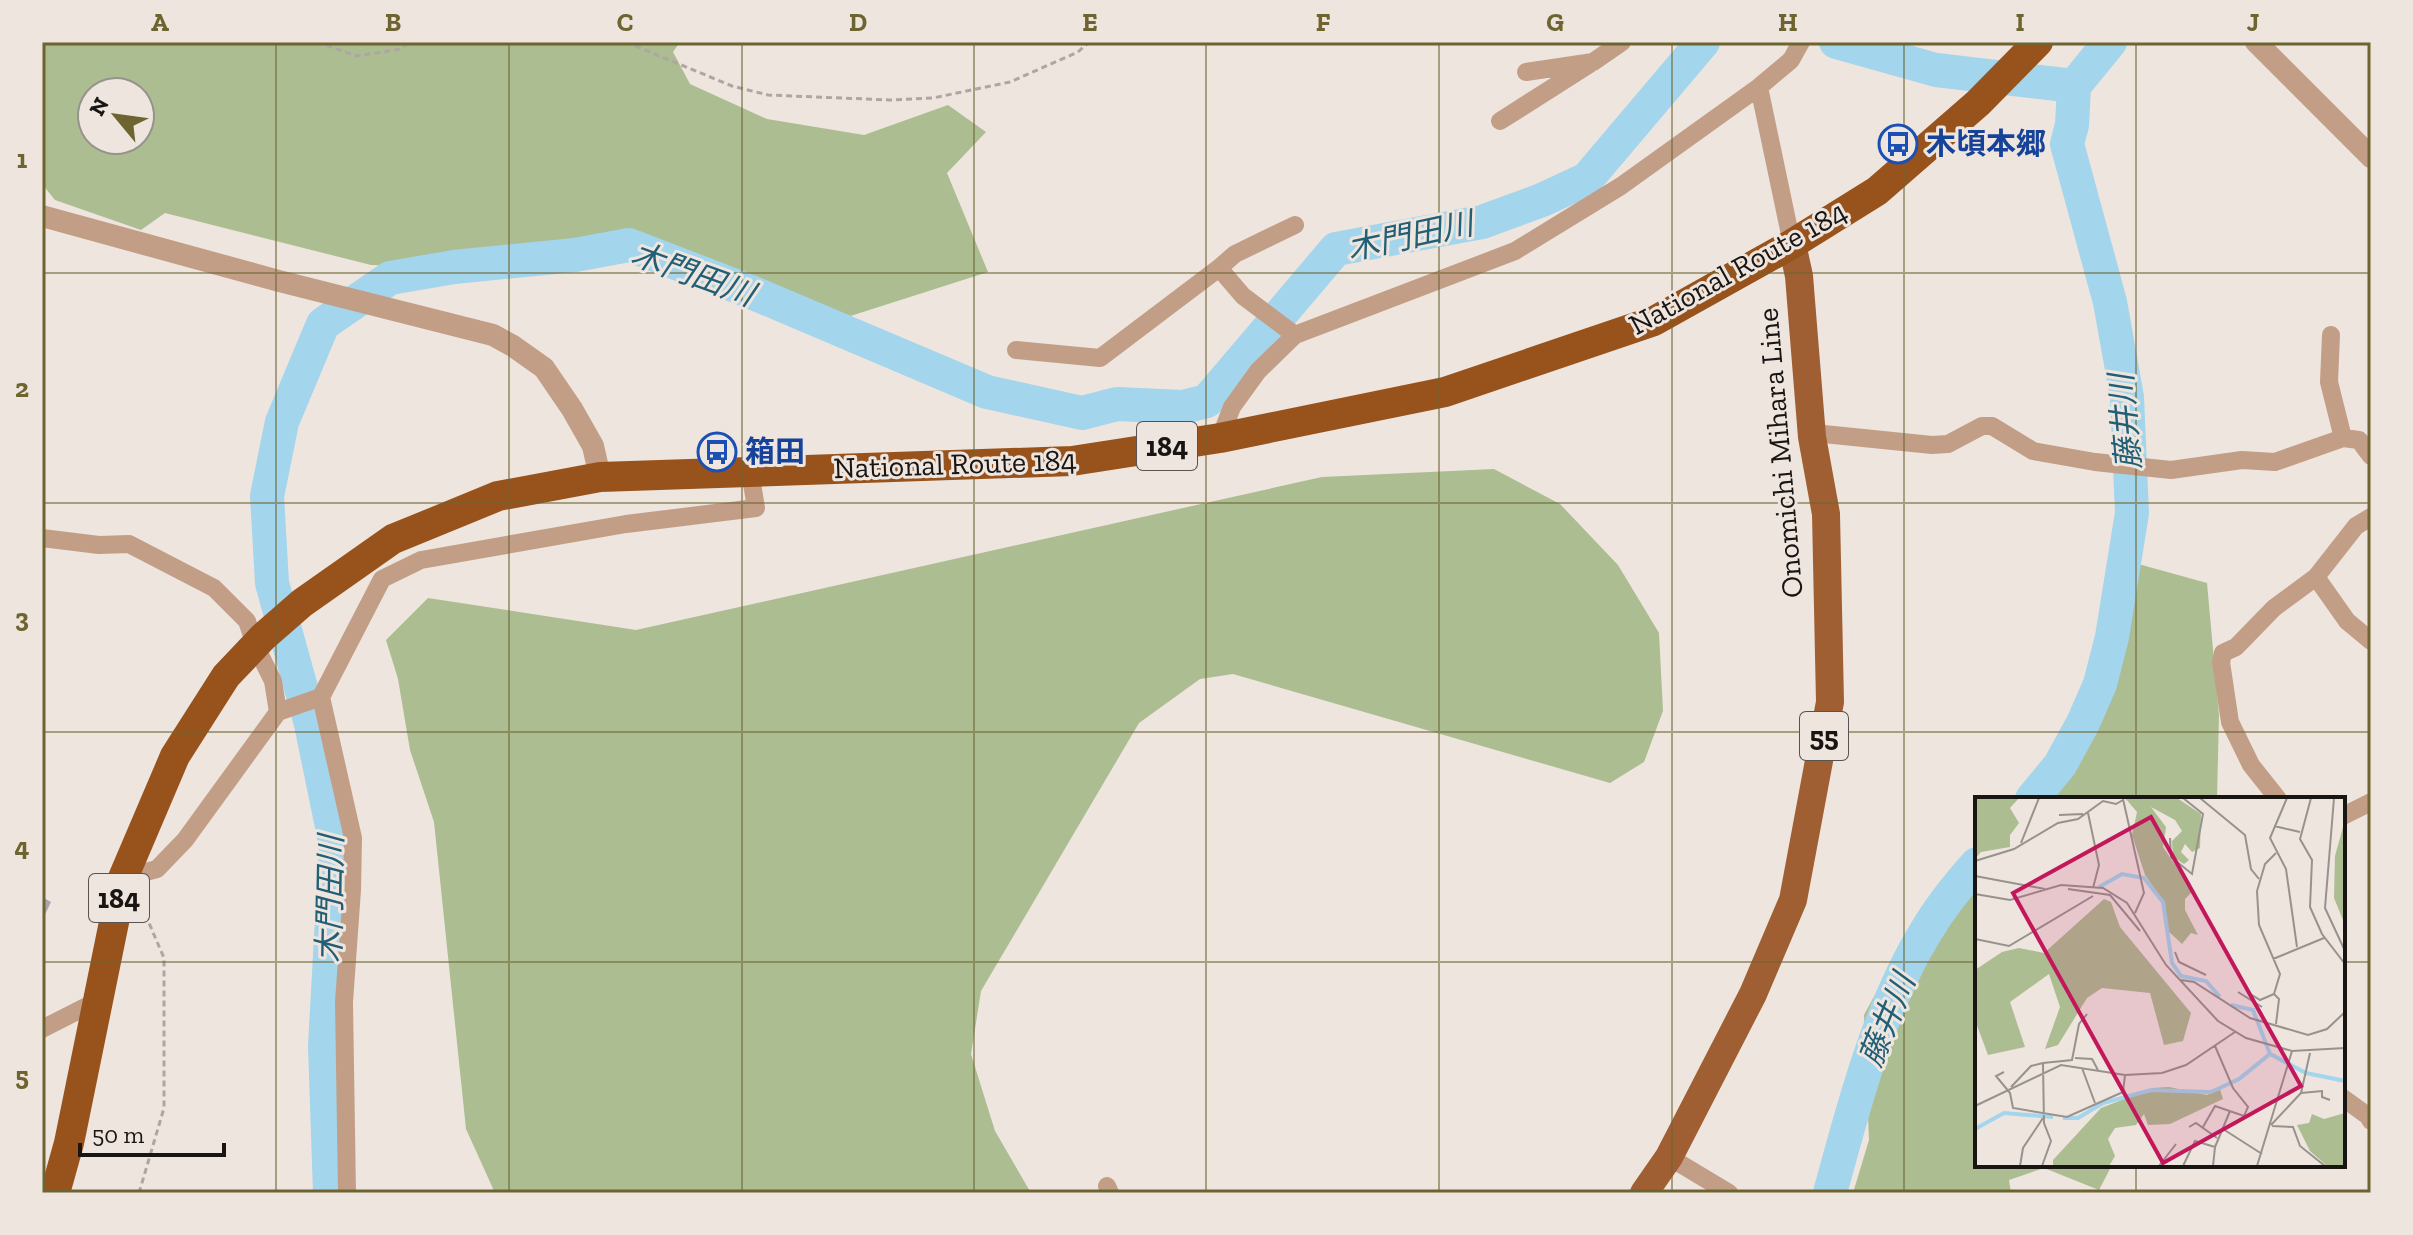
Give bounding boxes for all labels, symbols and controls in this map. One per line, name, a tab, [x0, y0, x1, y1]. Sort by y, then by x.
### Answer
text: A	[151, 6, 169, 38]
text: B	[385, 6, 401, 38]
text: C	[617, 6, 633, 38]
text: D	[849, 6, 867, 38]
text: E	[1082, 6, 1098, 38]
text: F	[1316, 6, 1331, 38]
text: G	[1546, 6, 1564, 38]
text: H	[1778, 6, 1798, 38]
text: I	[2015, 6, 2025, 38]
text: J	[2247, 6, 2259, 38]
north arrow	[76, 76, 156, 156]
text: N	[83, 92, 115, 120]
bus stop icon: 木頃本郷	[1877, 123, 1919, 165]
place label: 木頃本郷	[1926, 126, 2046, 162]
text: 1	[17, 143, 28, 175]
street label: National Route 184	[1623, 193, 1853, 343]
water label: 木門田川	[1343, 203, 1479, 268]
water label: 木門田川	[626, 234, 762, 315]
street label: Onomichi Mihara Line	[1749, 307, 1811, 599]
water label: 藤井川	[2102, 370, 2148, 471]
text: 2	[15, 372, 29, 404]
road number: 184	[1137, 422, 1197, 470]
bus stop icon: 箱田	[696, 431, 738, 473]
place label: 箱田	[745, 434, 805, 470]
street label: National Route 184	[833, 442, 1077, 486]
text: 3	[15, 602, 29, 634]
road number: 55	[1800, 712, 1848, 760]
inset map	[1975, 797, 2345, 1167]
text: 4	[15, 831, 30, 863]
water label: 木門田川	[310, 832, 350, 963]
road number: 184	[89, 874, 149, 922]
water label: 藤井川	[1851, 966, 1924, 1072]
text: 5	[15, 1060, 29, 1092]
scale bar	[80, 1107, 224, 1157]
text: 50 m	[92, 1120, 145, 1149]

